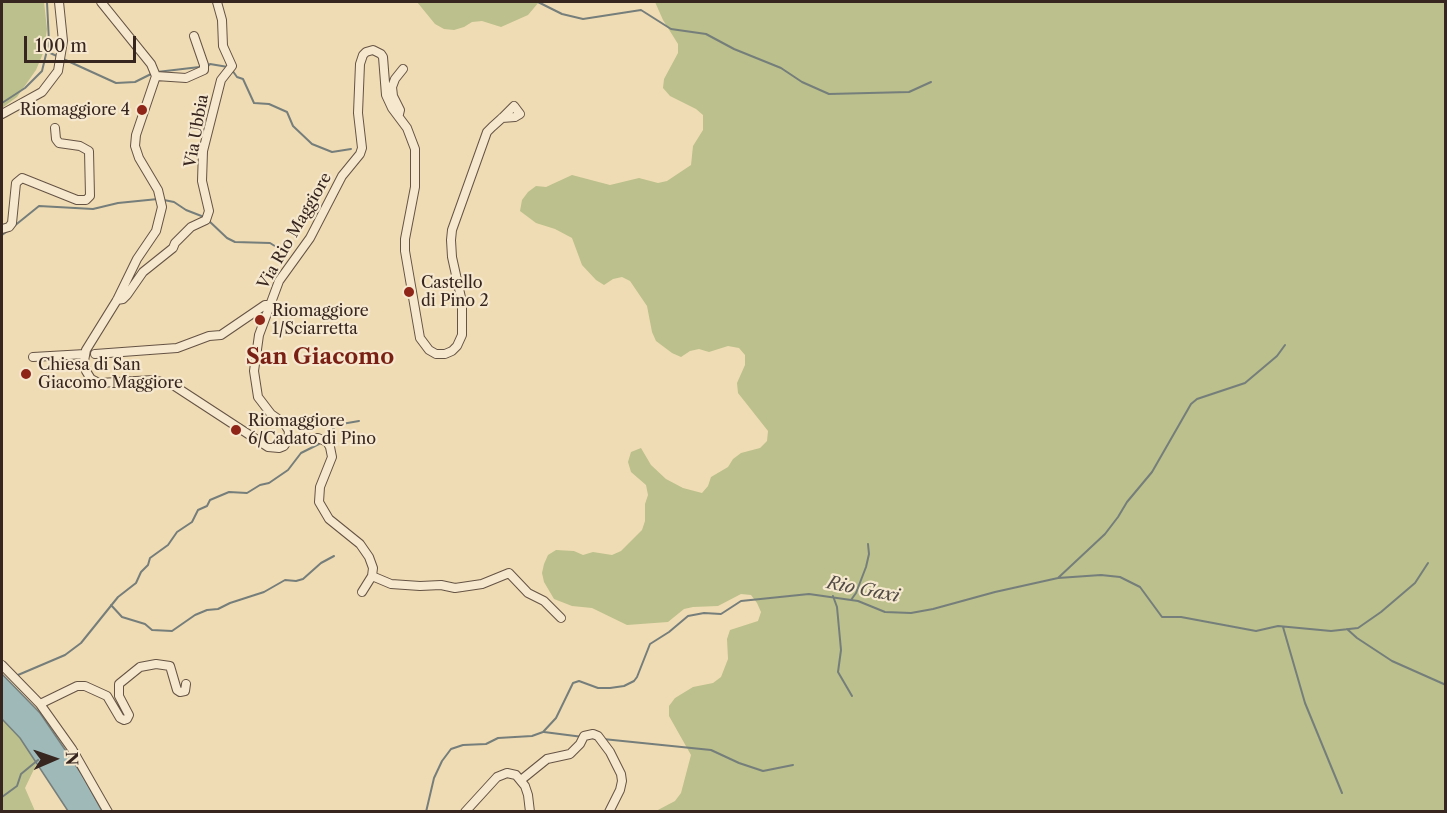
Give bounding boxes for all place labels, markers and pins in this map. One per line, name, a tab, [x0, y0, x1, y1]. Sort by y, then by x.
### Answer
place label: Riomaggiore 4	[20, 100, 130, 120]
marker: Riomaggiore 4	[135, 103, 149, 117]
place label: Castello di Pino 2	[421, 273, 489, 311]
marker: Castello di Pino 2	[402, 285, 416, 299]
place label: Riomaggiore 1/Sciarretta	[272, 301, 369, 339]
marker: Riomaggiore 1/Sciarretta	[253, 313, 267, 327]
place label: Chiesa di San Giacomo Maggiore	[38, 355, 183, 393]
marker: Chiesa di San Giacomo Maggiore	[19, 367, 33, 381]
place label: Riomaggiore 6/Cadato di Pino	[248, 411, 376, 449]
marker: Riomaggiore 6/Cadato di Pino	[229, 423, 243, 437]

